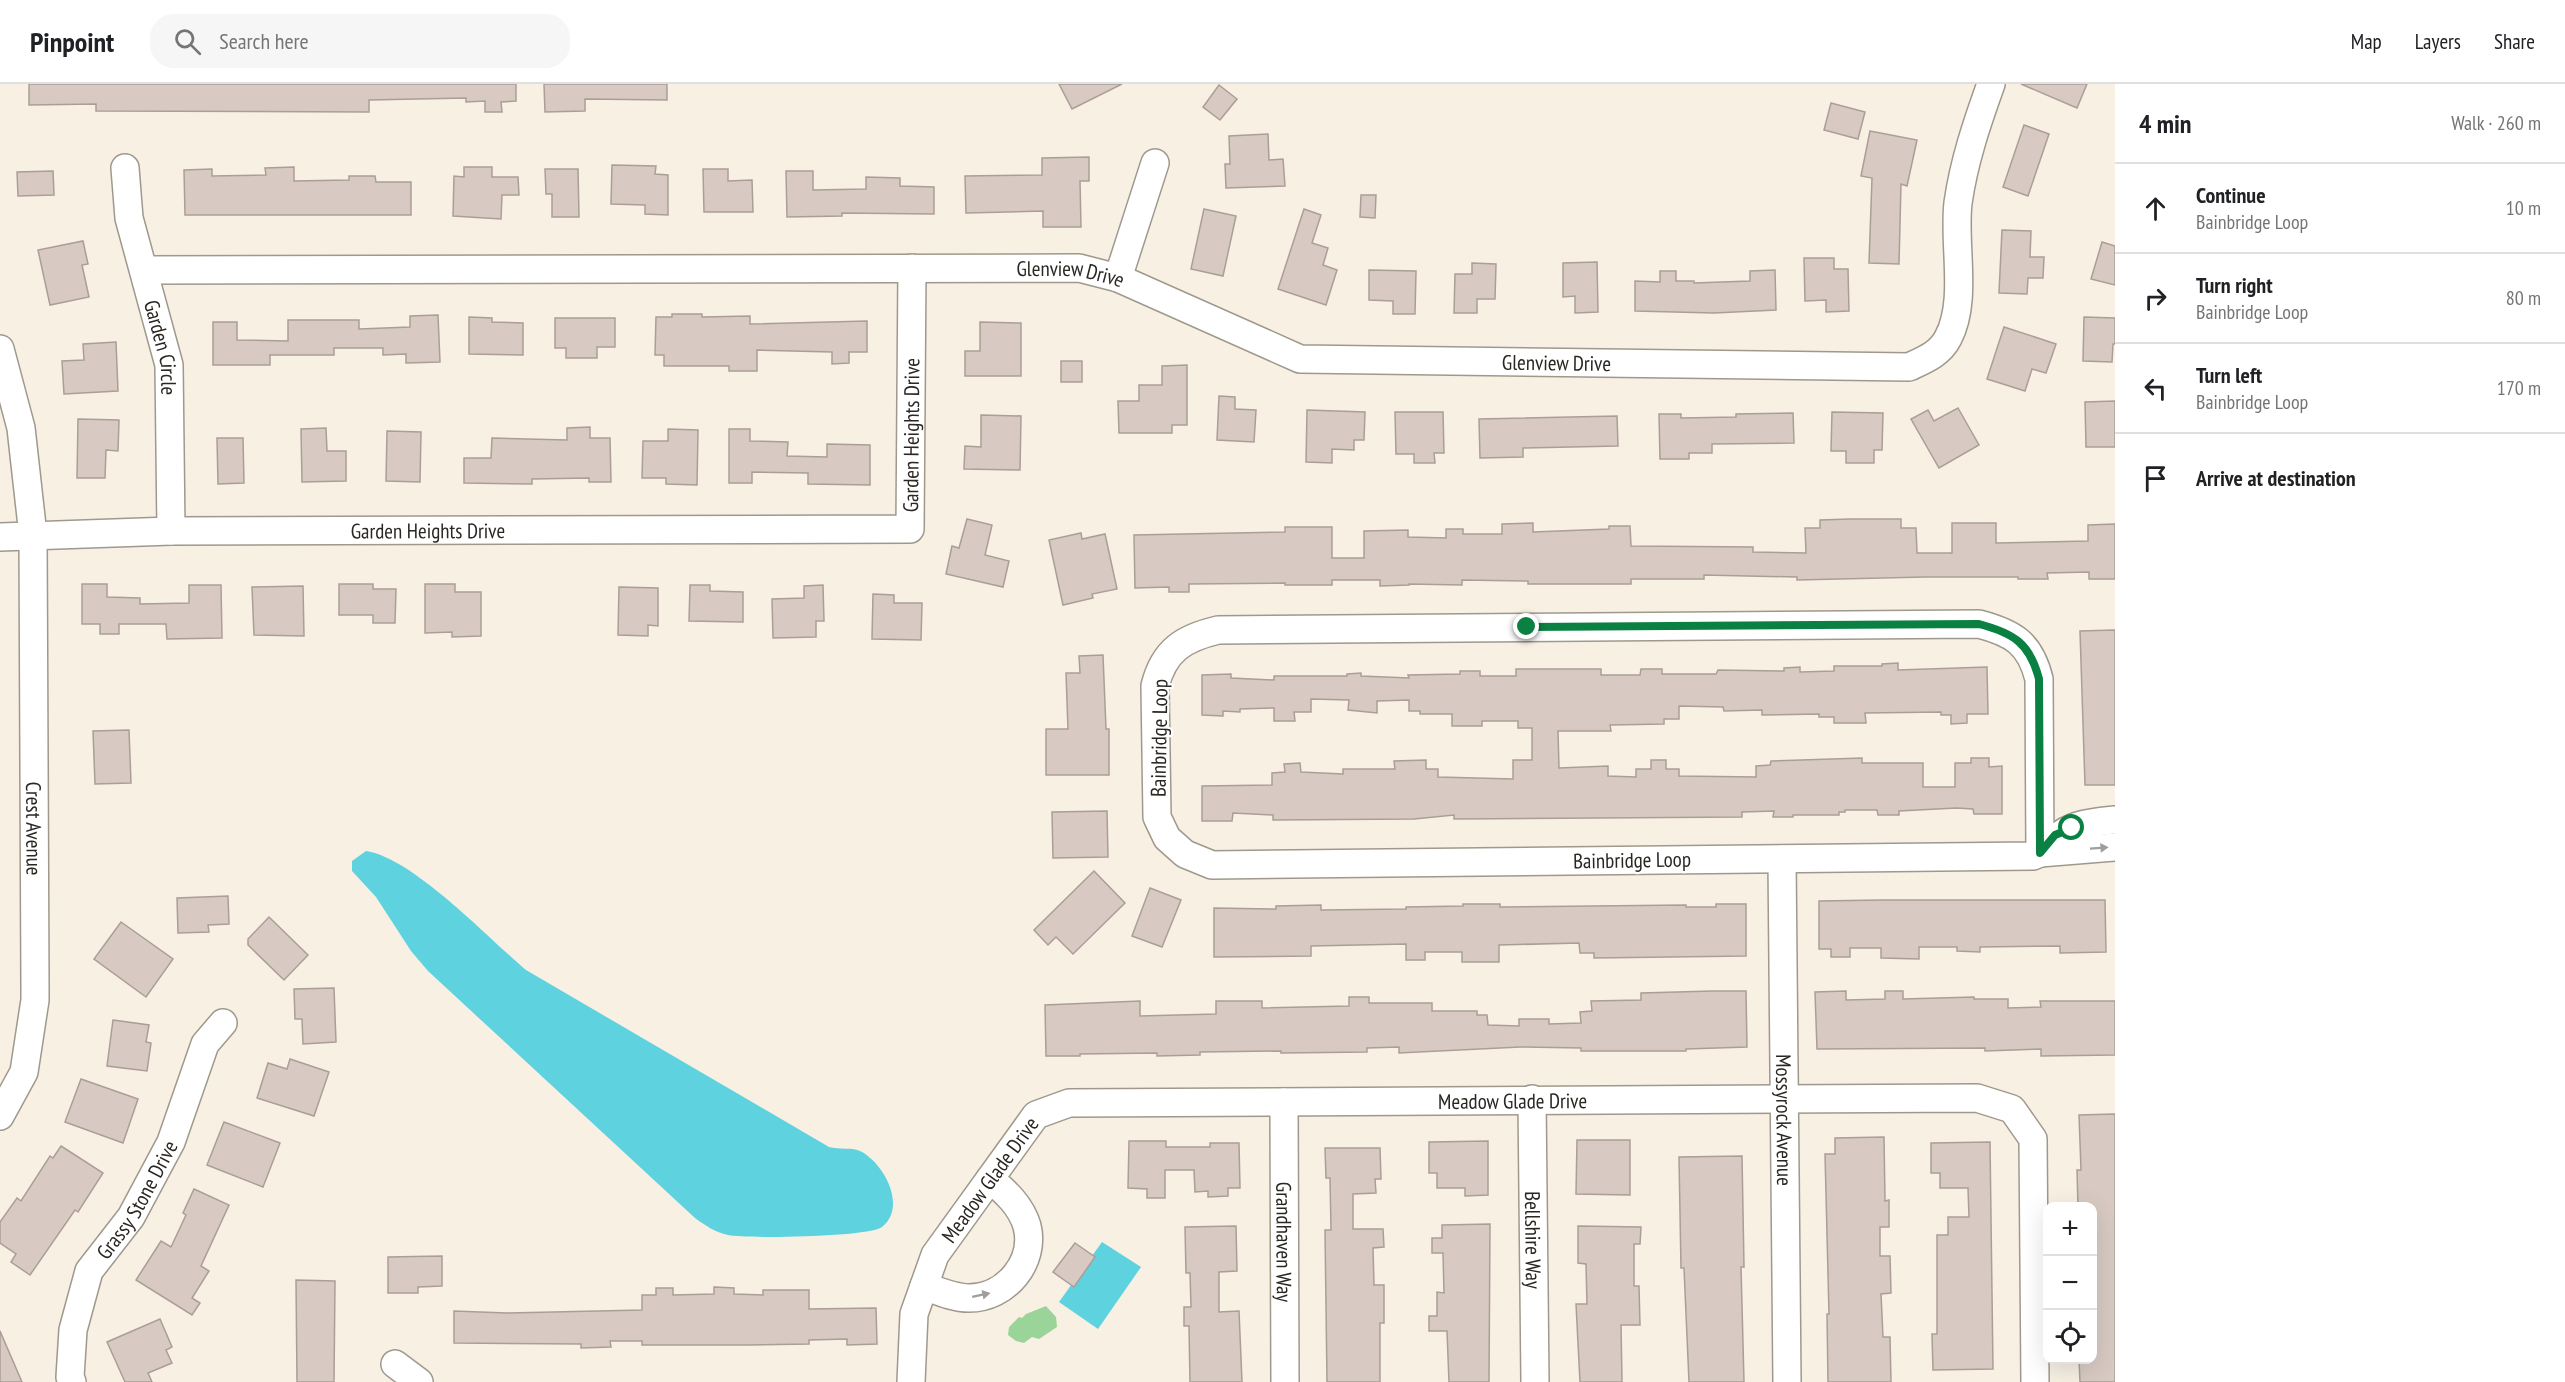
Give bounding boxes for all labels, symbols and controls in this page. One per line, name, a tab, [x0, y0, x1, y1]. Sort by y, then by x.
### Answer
search box	[150, 14, 570, 68]
text: Pinpoint	[30, 23, 114, 60]
icon: search	[171, 25, 204, 58]
text: Search here	[219, 27, 309, 55]
text: Map	[2351, 28, 2382, 55]
text: Layers	[2415, 28, 2461, 55]
text: Share	[2494, 28, 2535, 55]
text: 4 min	[2139, 107, 2192, 140]
text: Walk · 260 m	[2451, 110, 2541, 136]
text: Continue	[2196, 181, 2266, 209]
icon: ahead	[2139, 192, 2172, 225]
text: 10 m	[2506, 195, 2541, 221]
text: Bainbridge Loop	[2196, 209, 2308, 235]
street label: Glenview Drive	[1016, 254, 1129, 293]
text: Turn right	[2196, 271, 2273, 299]
icon: right	[2139, 282, 2172, 315]
text: 80 m	[2506, 285, 2541, 311]
street label: Garden Circle	[138, 297, 183, 395]
text: Bainbridge Loop	[2196, 299, 2308, 325]
street label: Glenview Drive	[1502, 348, 1611, 377]
street label: Garden Heights Drive	[897, 358, 925, 512]
text: Turn left	[2196, 361, 2262, 389]
icon: left	[2139, 372, 2172, 405]
text: 170 m	[2497, 375, 2541, 401]
text: Bainbridge Loop	[2196, 389, 2308, 415]
icon: arrive	[2139, 462, 2172, 495]
text: Arrive at destination	[2196, 464, 2356, 492]
street label: Garden Heights Drive	[351, 517, 505, 544]
route end	[1513, 613, 1539, 639]
street label: Bainbridge Loop	[1144, 679, 1174, 797]
street label: Crest Avenue	[21, 782, 48, 876]
route start	[2058, 814, 2084, 840]
one-way arrow	[2089, 844, 2108, 853]
street label: Bainbridge Loop	[1573, 845, 1691, 875]
street label: Mossyrock Avenue	[1770, 1054, 1799, 1186]
street label: Meadow Glade Drive	[1438, 1087, 1587, 1114]
street label: Meadow Glade Drive	[935, 1111, 1044, 1248]
street label: Grassy Stone Drive	[90, 1135, 183, 1264]
street label: Grandhaven Way	[1271, 1182, 1298, 1302]
street label: Bellshire Way	[1519, 1191, 1548, 1289]
map controls	[2043, 1202, 2097, 1364]
button: +	[2043, 1202, 2097, 1256]
button: −	[2043, 1256, 2097, 1310]
one-way arrow	[971, 1290, 990, 1300]
button: locate	[2043, 1310, 2097, 1364]

